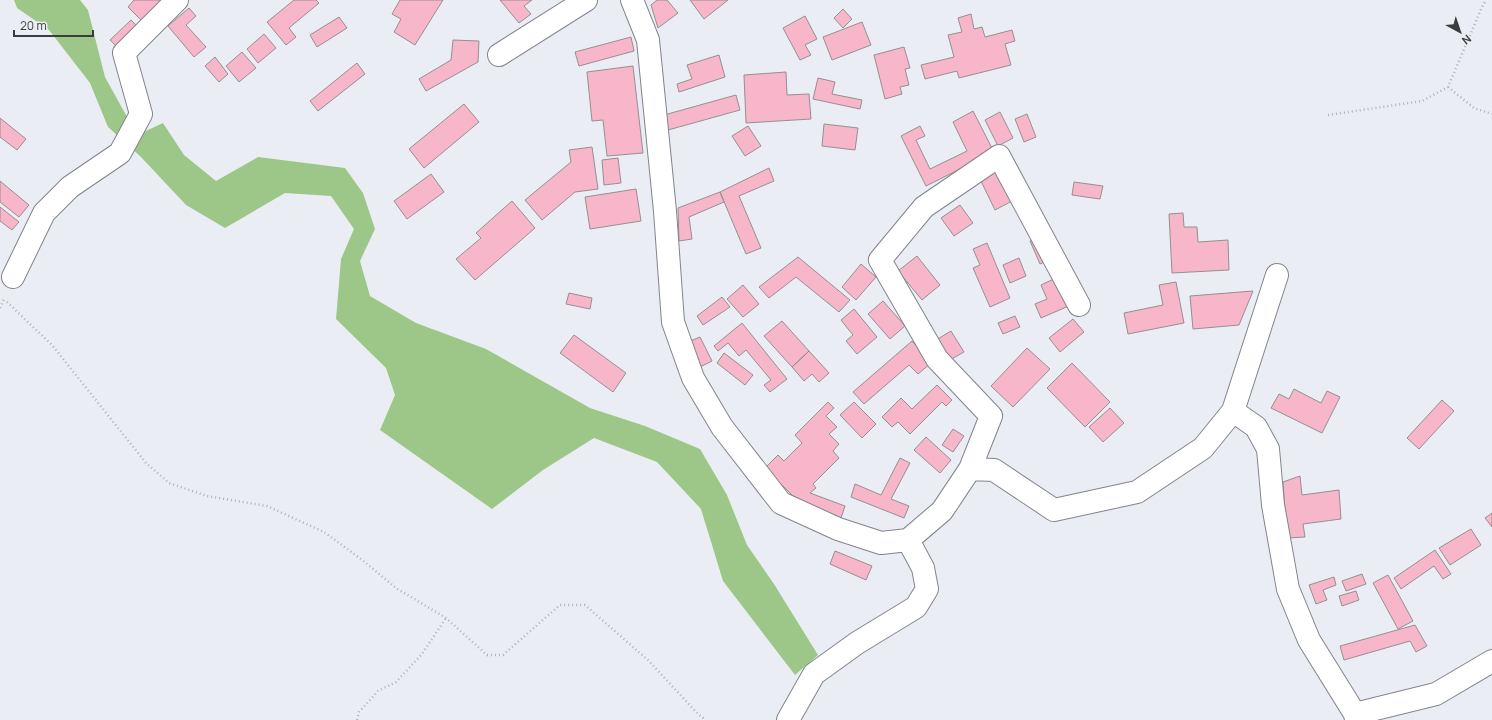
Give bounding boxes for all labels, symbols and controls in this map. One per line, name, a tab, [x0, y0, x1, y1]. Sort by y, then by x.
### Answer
scale bar	[14, 12, 93, 38]
north arrow	[1440, 12, 1480, 52]
text: 20 m	[20, 17, 47, 34]
text: N	[1459, 32, 1475, 48]

